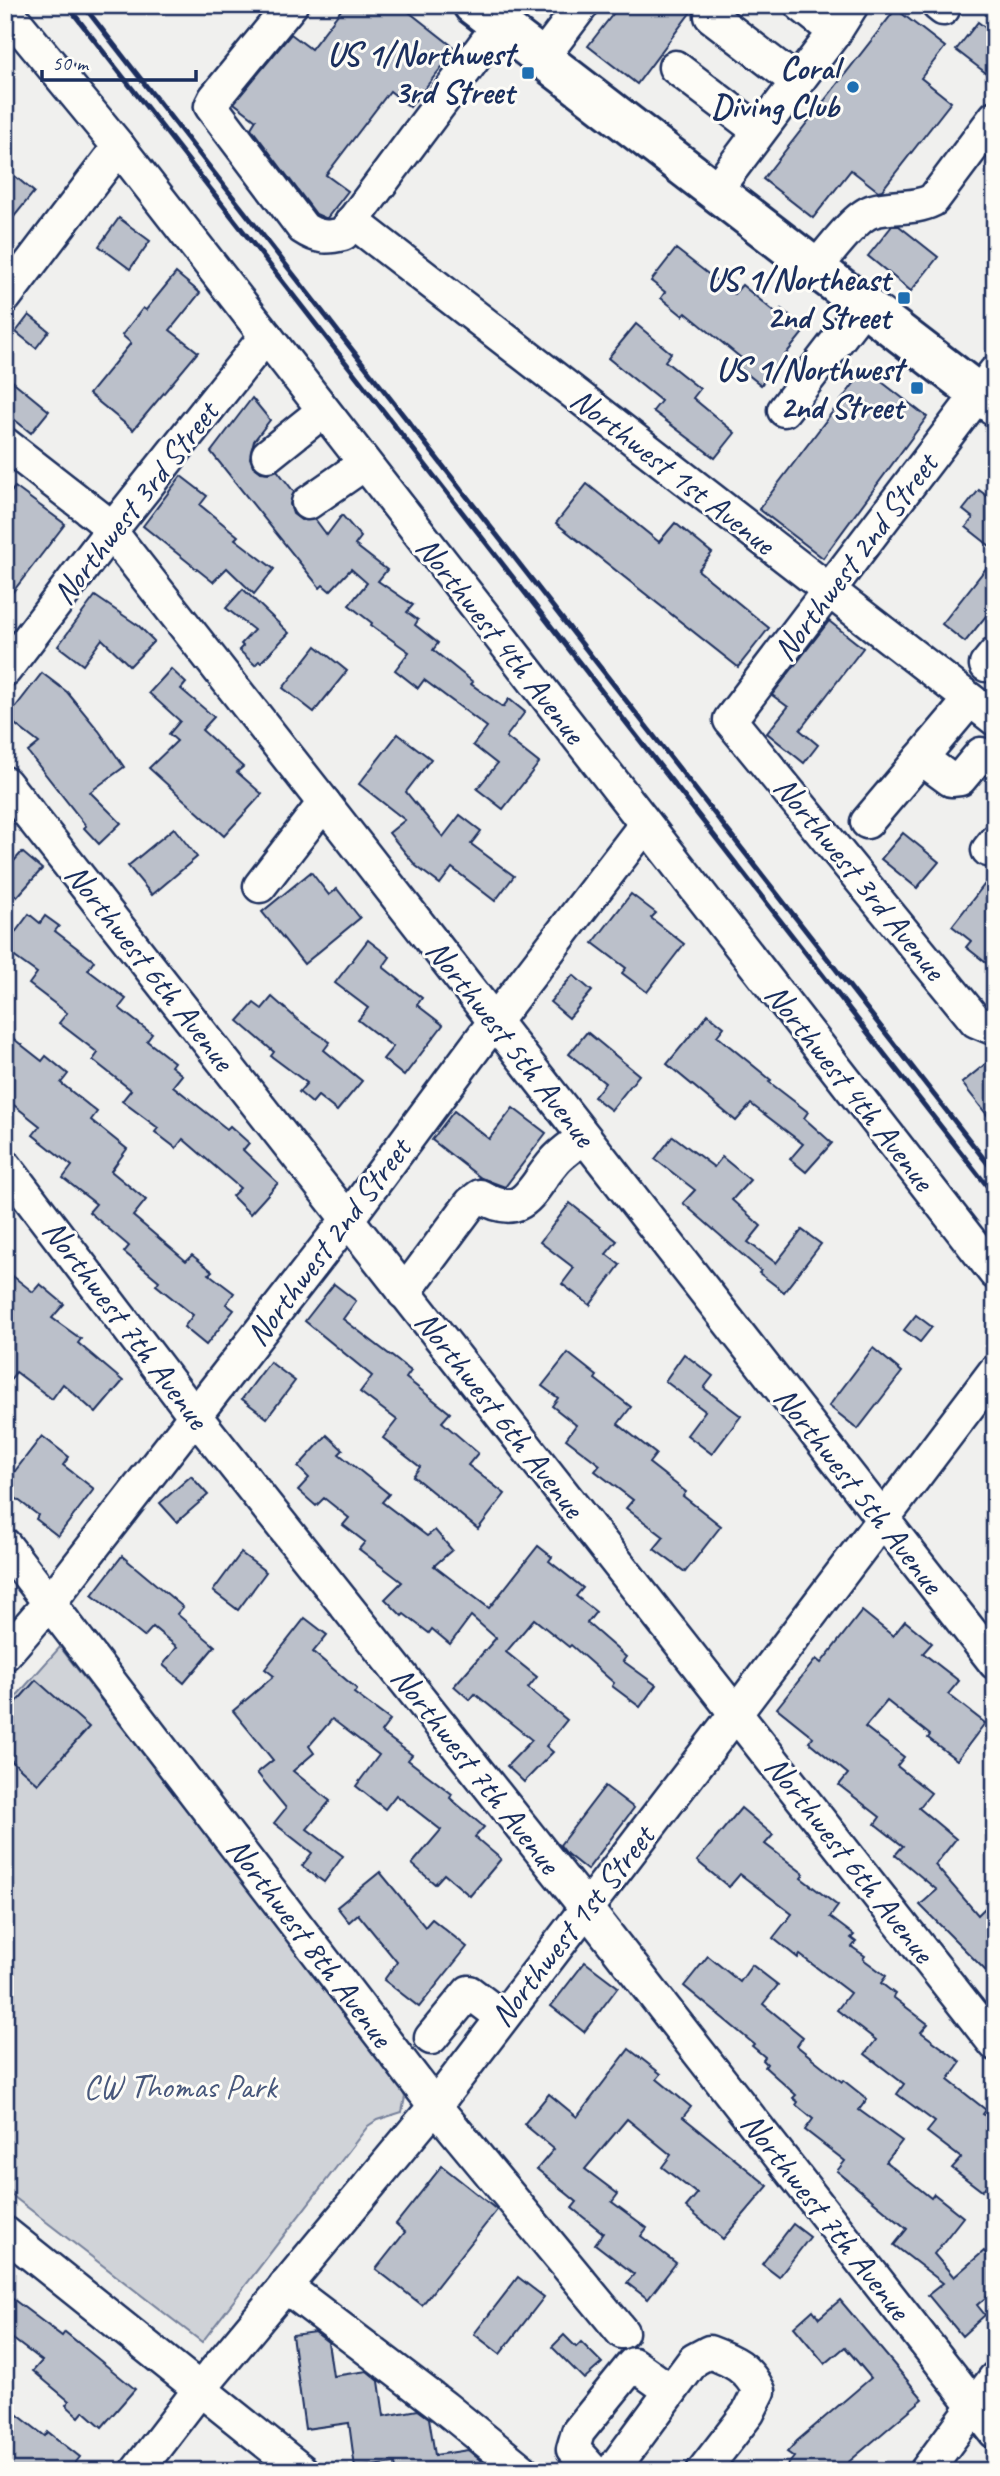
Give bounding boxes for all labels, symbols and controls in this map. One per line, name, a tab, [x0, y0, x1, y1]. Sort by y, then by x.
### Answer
place label: US 1/Northwest 3rd Street	[327, 33, 519, 113]
scale bar	[42, 38, 196, 82]
place label: Coral Diving Club	[711, 47, 845, 127]
text: 50 m	[52, 50, 90, 76]
marker: US 1/Northwest 3rd Street	[520, 65, 536, 81]
marker: Coral Diving Club	[845, 79, 861, 95]
place label: US 1/Northeast 2nd Street	[706, 258, 894, 338]
marker: US 1/Northeast 2nd Street	[896, 290, 912, 306]
place label: US 1/Northwest 2nd Street	[716, 348, 908, 428]
street label: Northwest 1st Avenue	[562, 378, 785, 565]
marker: US 1/Northwest 2nd Street	[909, 380, 925, 396]
street label: Northwest 3rd Street	[43, 391, 229, 613]
street label: Northwest 2nd Street	[763, 442, 949, 669]
street label: Northwest 4th Avenue	[407, 528, 596, 754]
street label: Northwest 3rd Avenue	[765, 767, 957, 990]
street label: Northwest 6th Avenue	[56, 855, 245, 1081]
street label: Northwest 5th Avenue	[417, 931, 606, 1157]
street label: Northwest 4th Avenue	[756, 975, 945, 1201]
street label: Northwest 2nd Street	[236, 1127, 422, 1354]
street label: Northwest 7th Avenue	[33, 1211, 220, 1439]
street label: Northwest 6th Avenue	[406, 1302, 595, 1528]
street label: Northwest 5th Avenue	[765, 1378, 954, 1604]
street label: Northwest 7th Avenue	[382, 1658, 571, 1884]
street label: Northwest 6th Avenue	[756, 1747, 945, 1973]
street label: Northwest 1st Street	[481, 1815, 665, 2035]
street label: Northwest 8th Avenue	[217, 1829, 404, 2057]
park label: CW Thomas Park	[83, 2066, 279, 2108]
street label: Northwest 7th Avenue	[732, 2104, 921, 2330]

